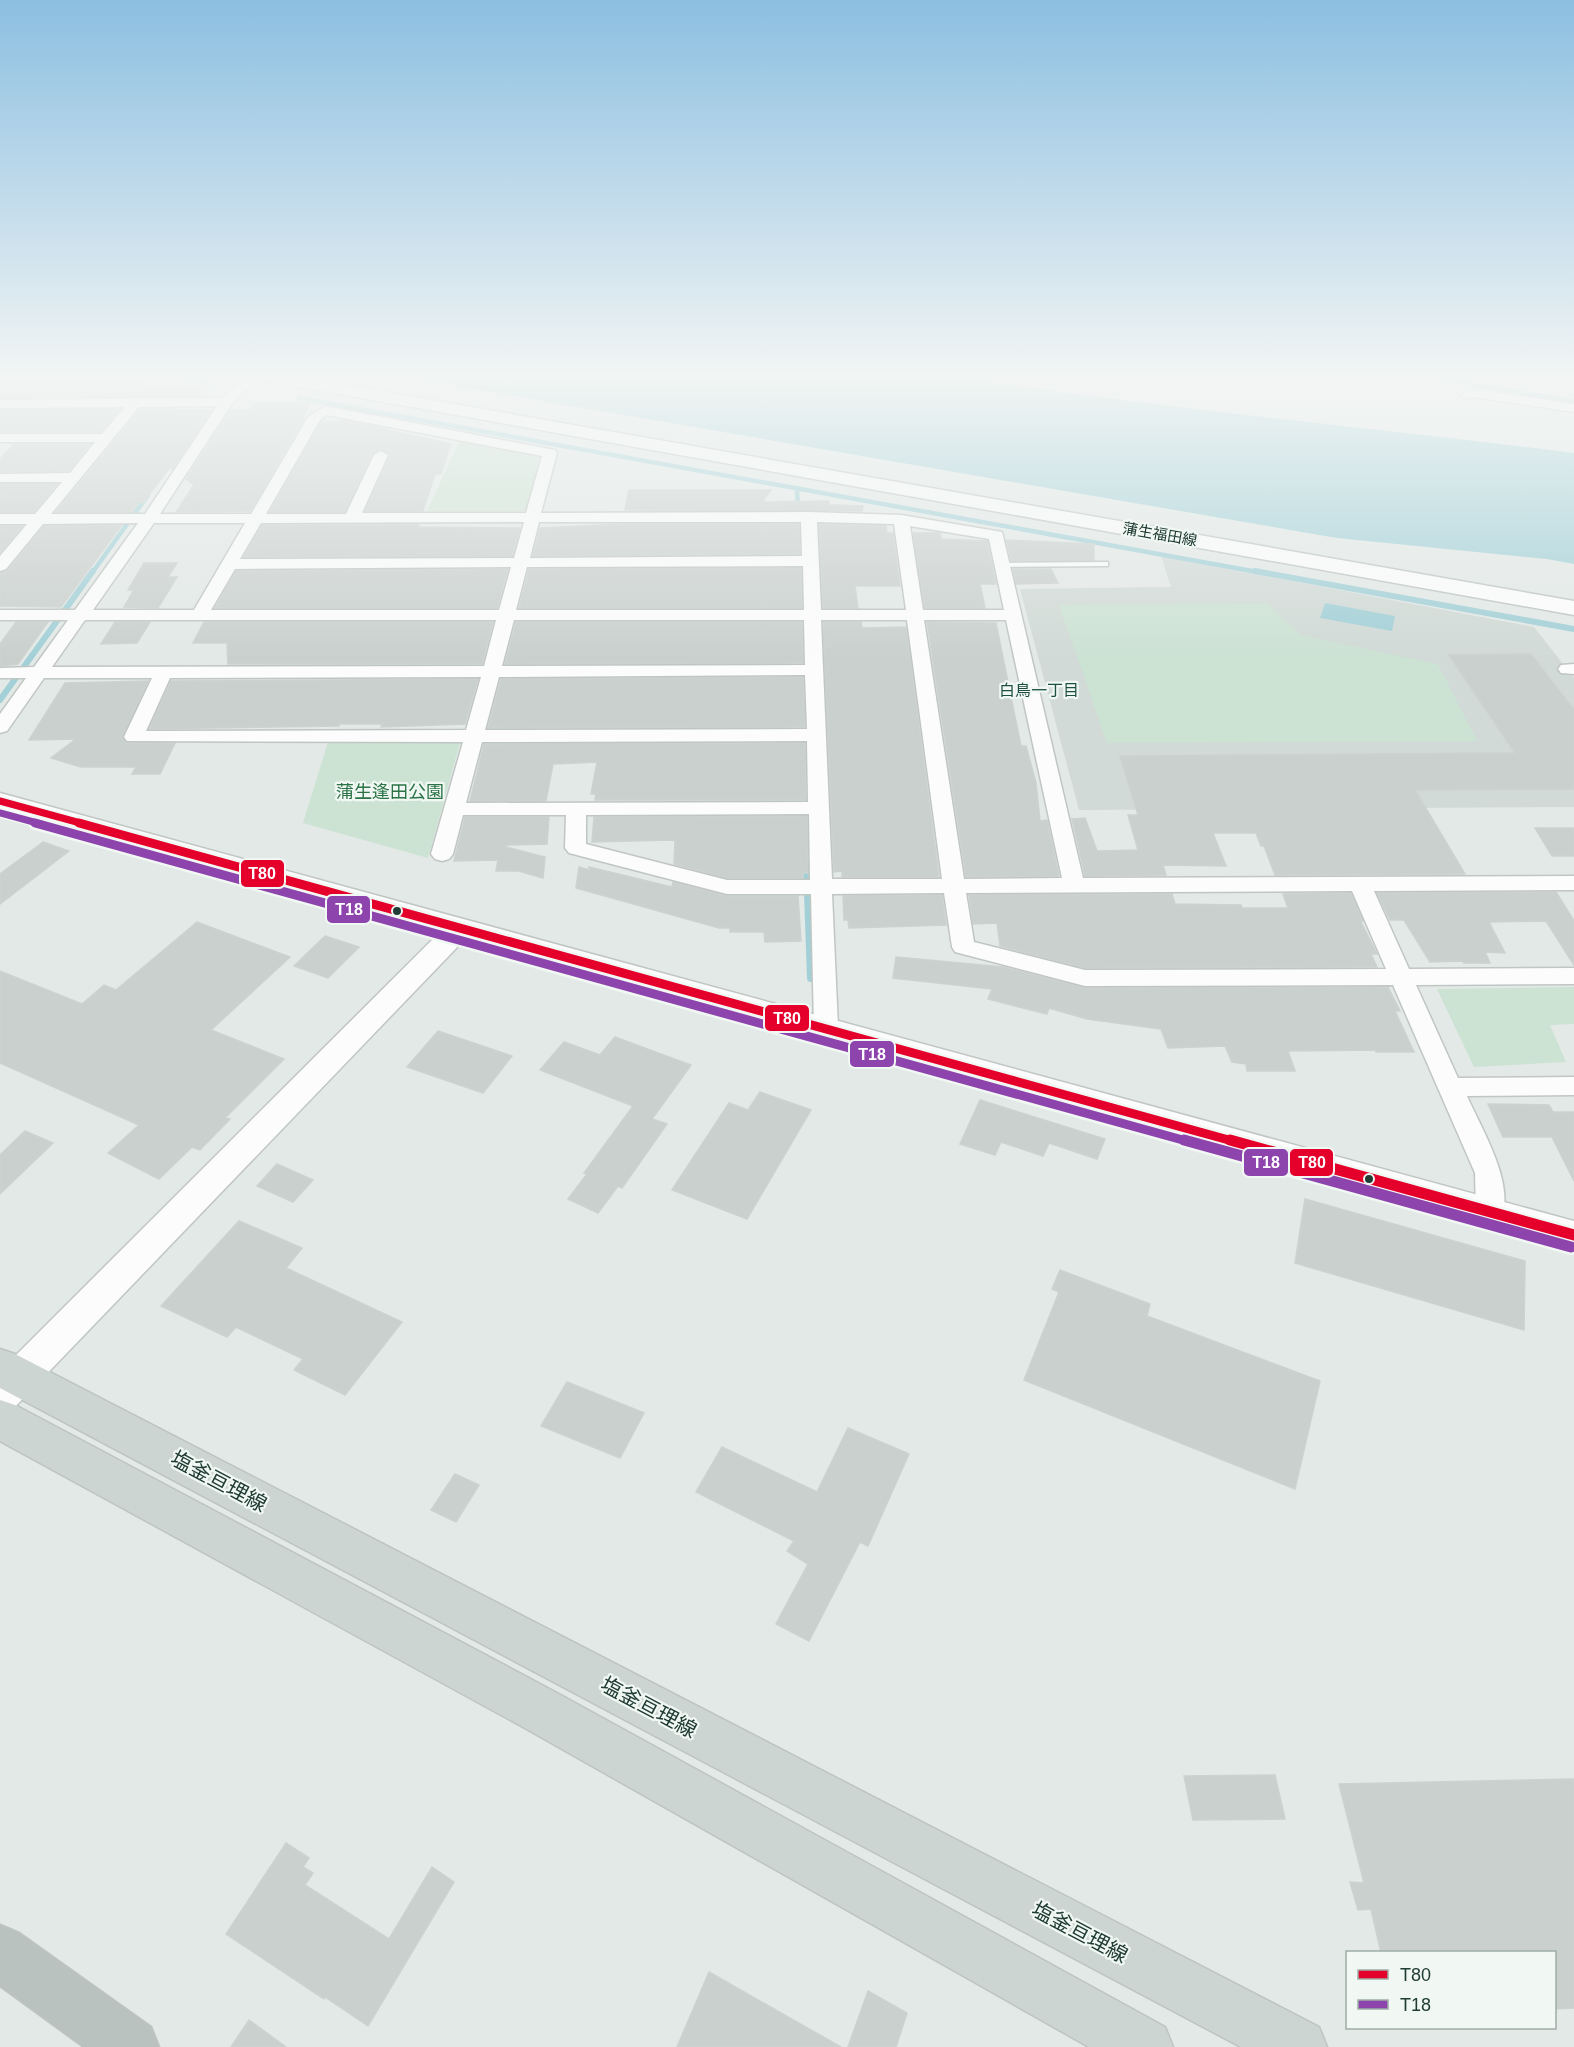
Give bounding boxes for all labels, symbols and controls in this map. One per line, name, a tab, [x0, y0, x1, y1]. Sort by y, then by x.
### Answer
street label: 蒲生福田線	[1122, 519, 1198, 549]
district label: 白鳥一丁目	[999, 682, 1079, 699]
park label: 蒲生逢田公園	[336, 782, 444, 802]
line badge: T80	[240, 859, 285, 888]
text: T80	[248, 865, 276, 882]
line badge: T18	[326, 895, 371, 924]
text: T18	[335, 901, 363, 918]
unlabelled marker	[391, 905, 403, 917]
line badge: T80	[764, 1004, 810, 1032]
text: T80	[773, 1010, 801, 1027]
line badge: T18	[849, 1040, 895, 1068]
text: T18	[858, 1046, 886, 1063]
line badge: T18	[1243, 1148, 1289, 1177]
line badge: T80	[1289, 1148, 1334, 1177]
text: T18	[1252, 1154, 1280, 1171]
text: T80	[1298, 1154, 1326, 1171]
unlabelled marker	[1363, 1173, 1375, 1185]
street label: 塩釜亘理線	[167, 1446, 271, 1516]
street label: 塩釜亘理線	[597, 1672, 701, 1742]
street label: 塩釜亘理線	[1028, 1897, 1132, 1967]
legend	[1346, 1951, 1556, 2029]
text: T80	[1400, 1965, 1431, 1985]
text: T18	[1400, 1995, 1431, 2015]

